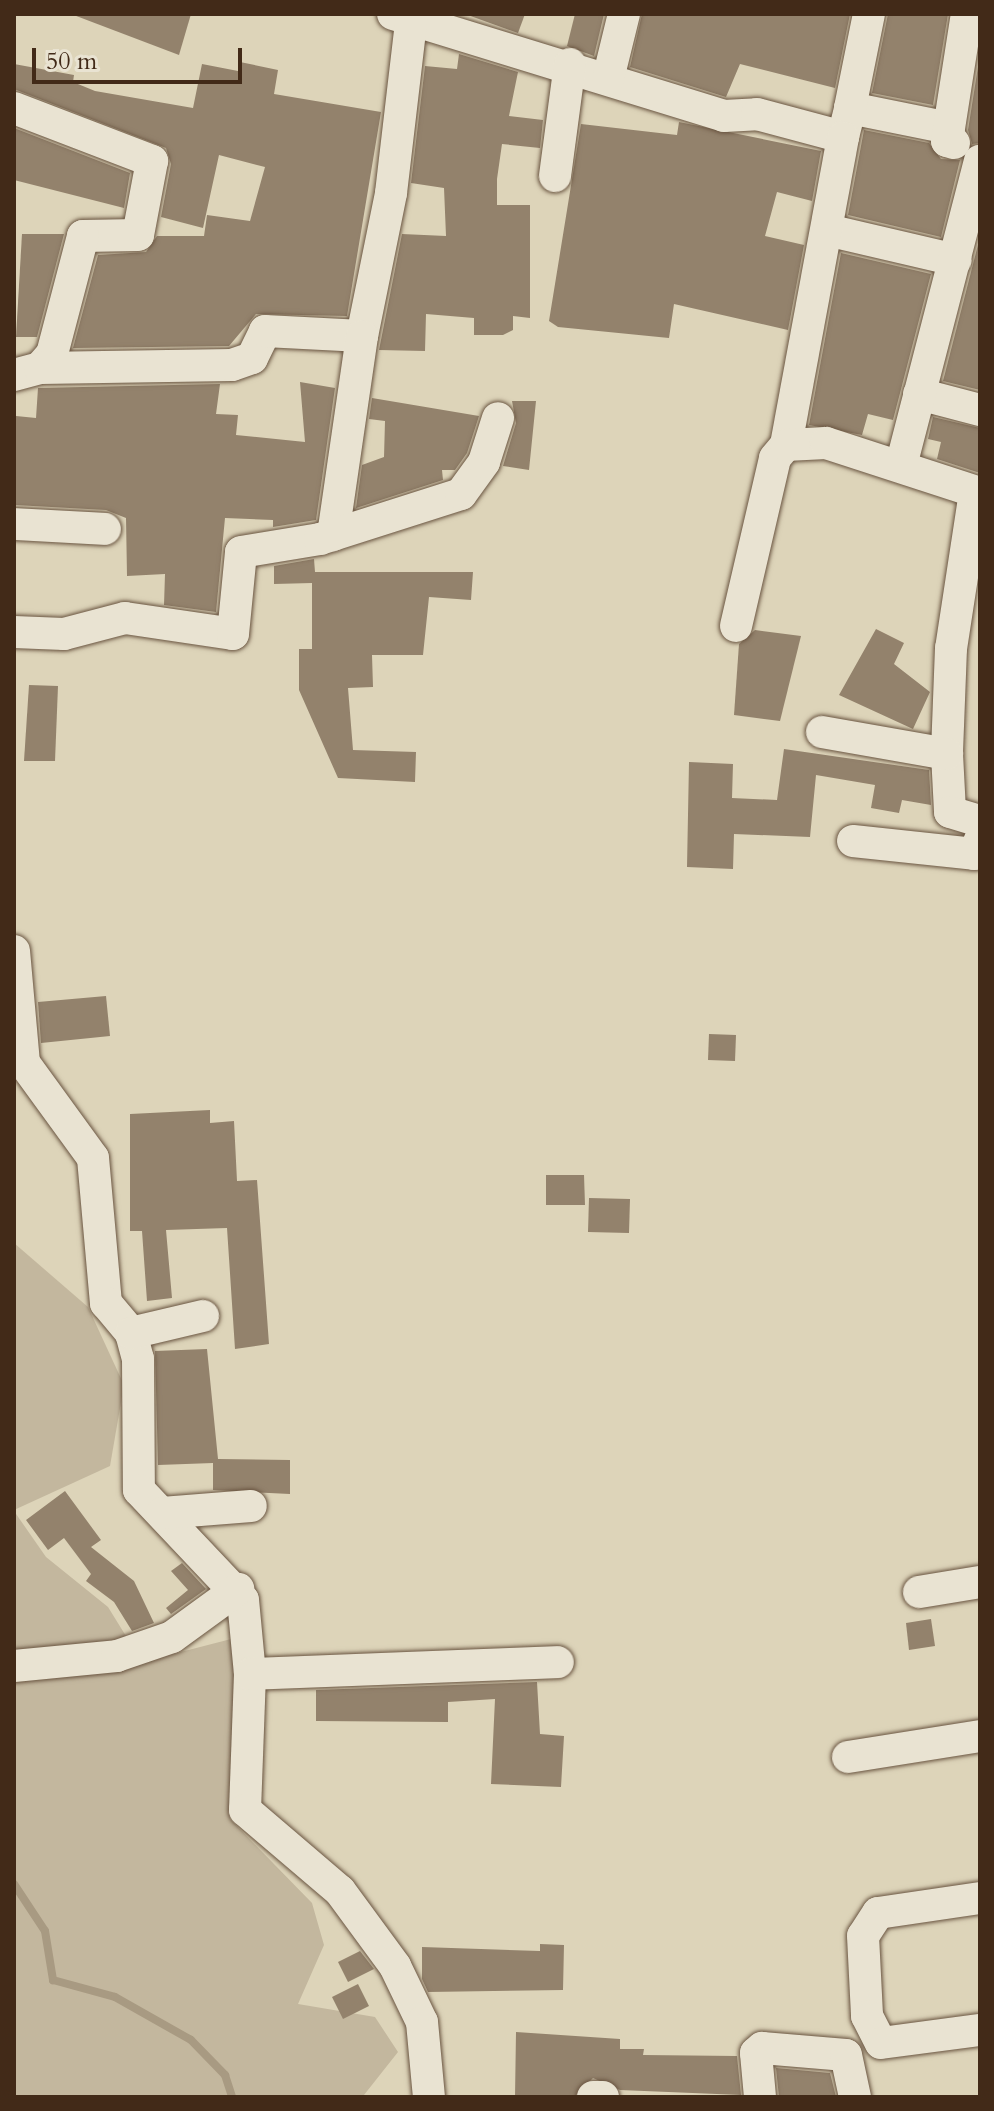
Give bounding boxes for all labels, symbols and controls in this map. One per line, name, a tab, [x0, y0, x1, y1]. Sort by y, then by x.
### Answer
scale bar	[36, 32, 246, 82]
text: 50 m	[46, 45, 97, 78]

